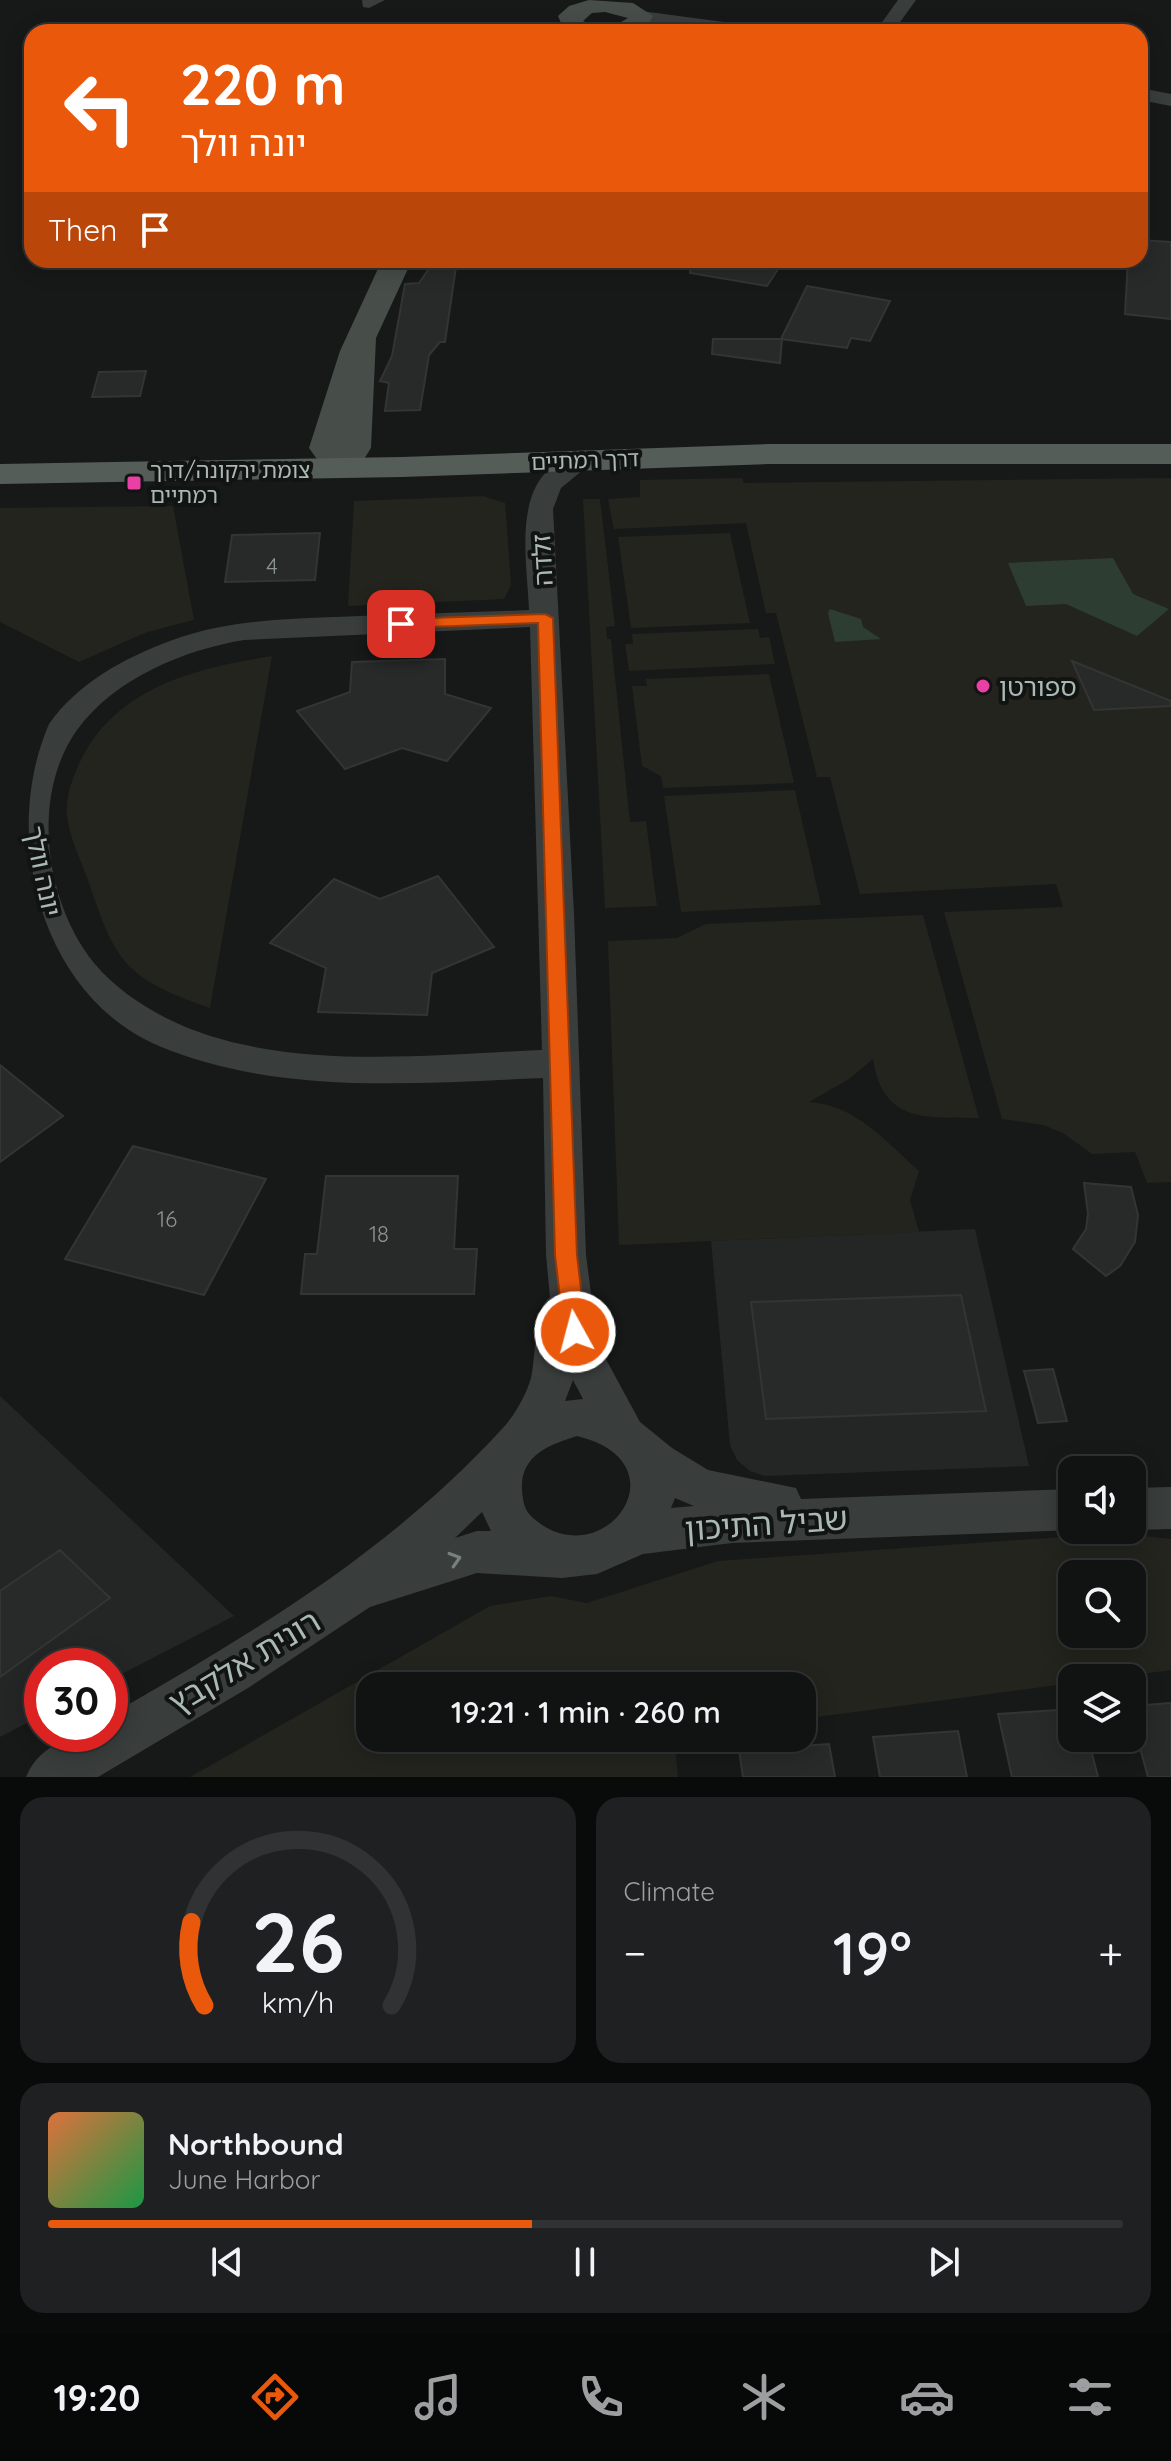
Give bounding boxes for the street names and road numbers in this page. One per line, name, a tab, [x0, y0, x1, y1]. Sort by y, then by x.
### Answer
street label: דרך רמתיים	[530, 444, 640, 476]
street label: זלדה	[524, 533, 560, 587]
street label: יונה וולך	[17, 823, 69, 919]
street label: שביל התיכון	[683, 1497, 849, 1549]
street label: רונית אלקבץ	[161, 1600, 327, 1722]

